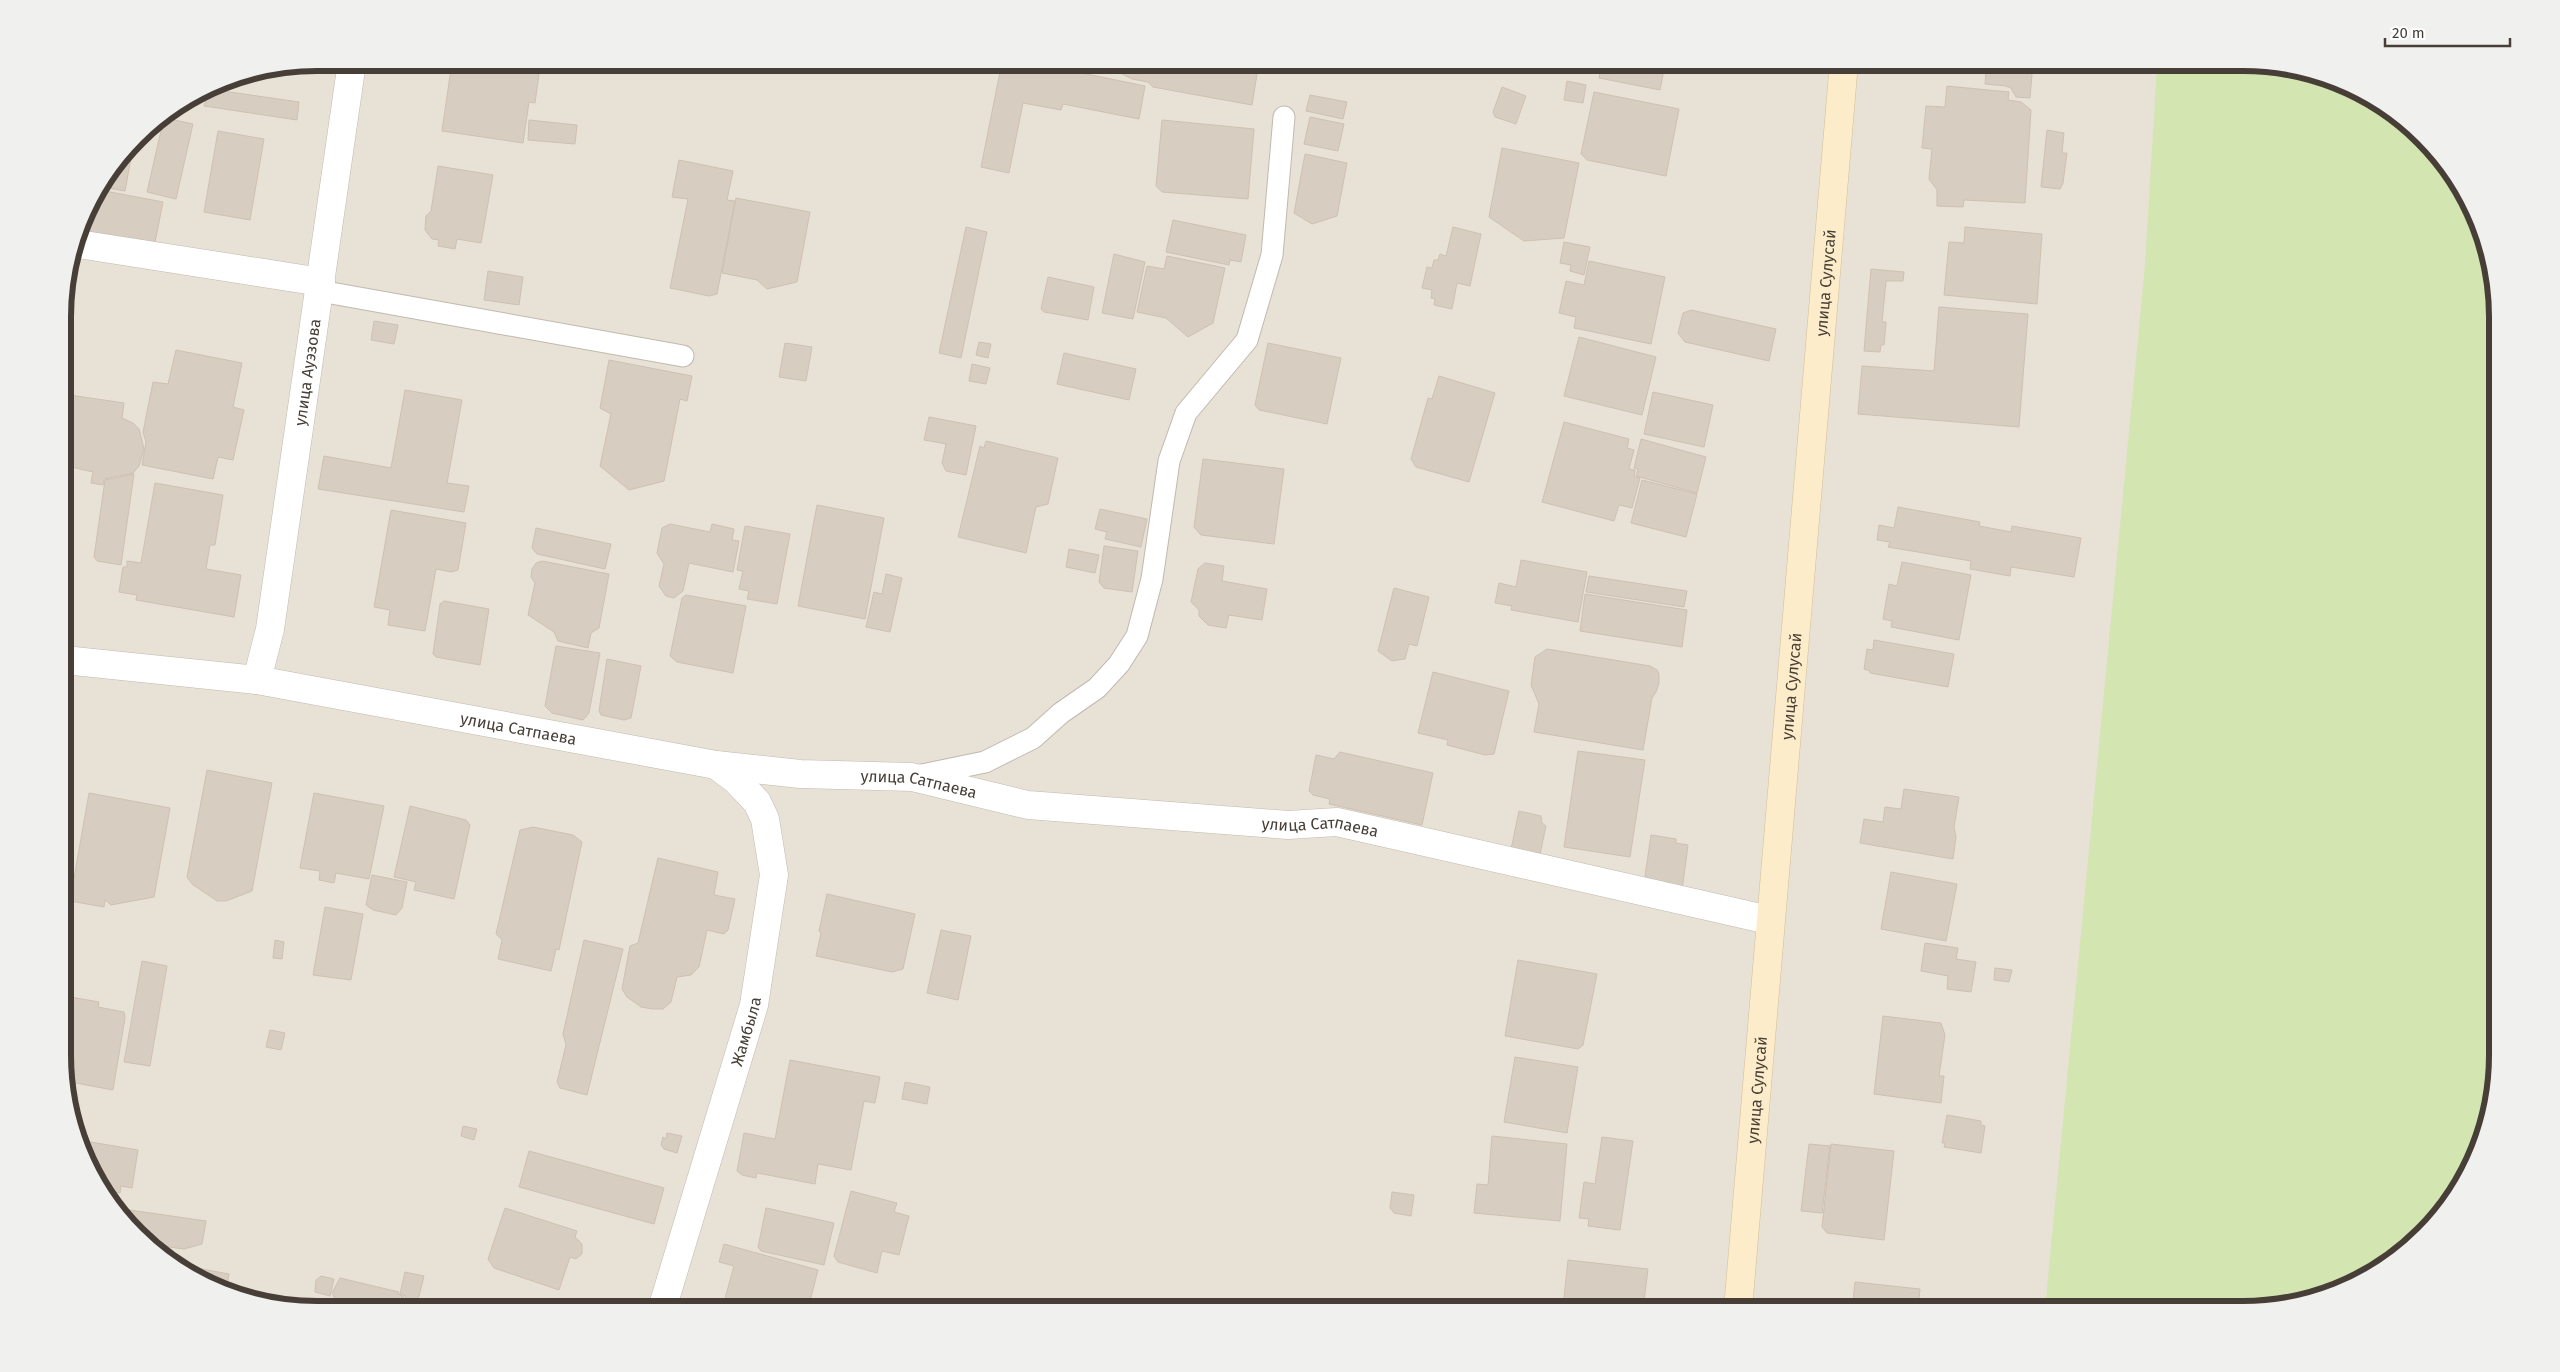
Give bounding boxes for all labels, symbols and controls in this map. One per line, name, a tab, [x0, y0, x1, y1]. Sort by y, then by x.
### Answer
scale bar	[2385, 15, 2510, 47]
text: 20 m	[2392, 24, 2425, 42]
street label: улица Сулусай	[1811, 228, 1839, 337]
street label: улица Ауэзова	[290, 317, 324, 427]
street label: улица Сулусай	[1777, 632, 1805, 741]
street label: улица Сатпаева	[459, 708, 578, 748]
street label: улица Сатпаева	[861, 766, 979, 802]
street label: улица Сатпаева	[1261, 812, 1380, 841]
street label: Жамбыла	[727, 996, 765, 1068]
street label: улица Сулусай	[1743, 1035, 1771, 1144]

